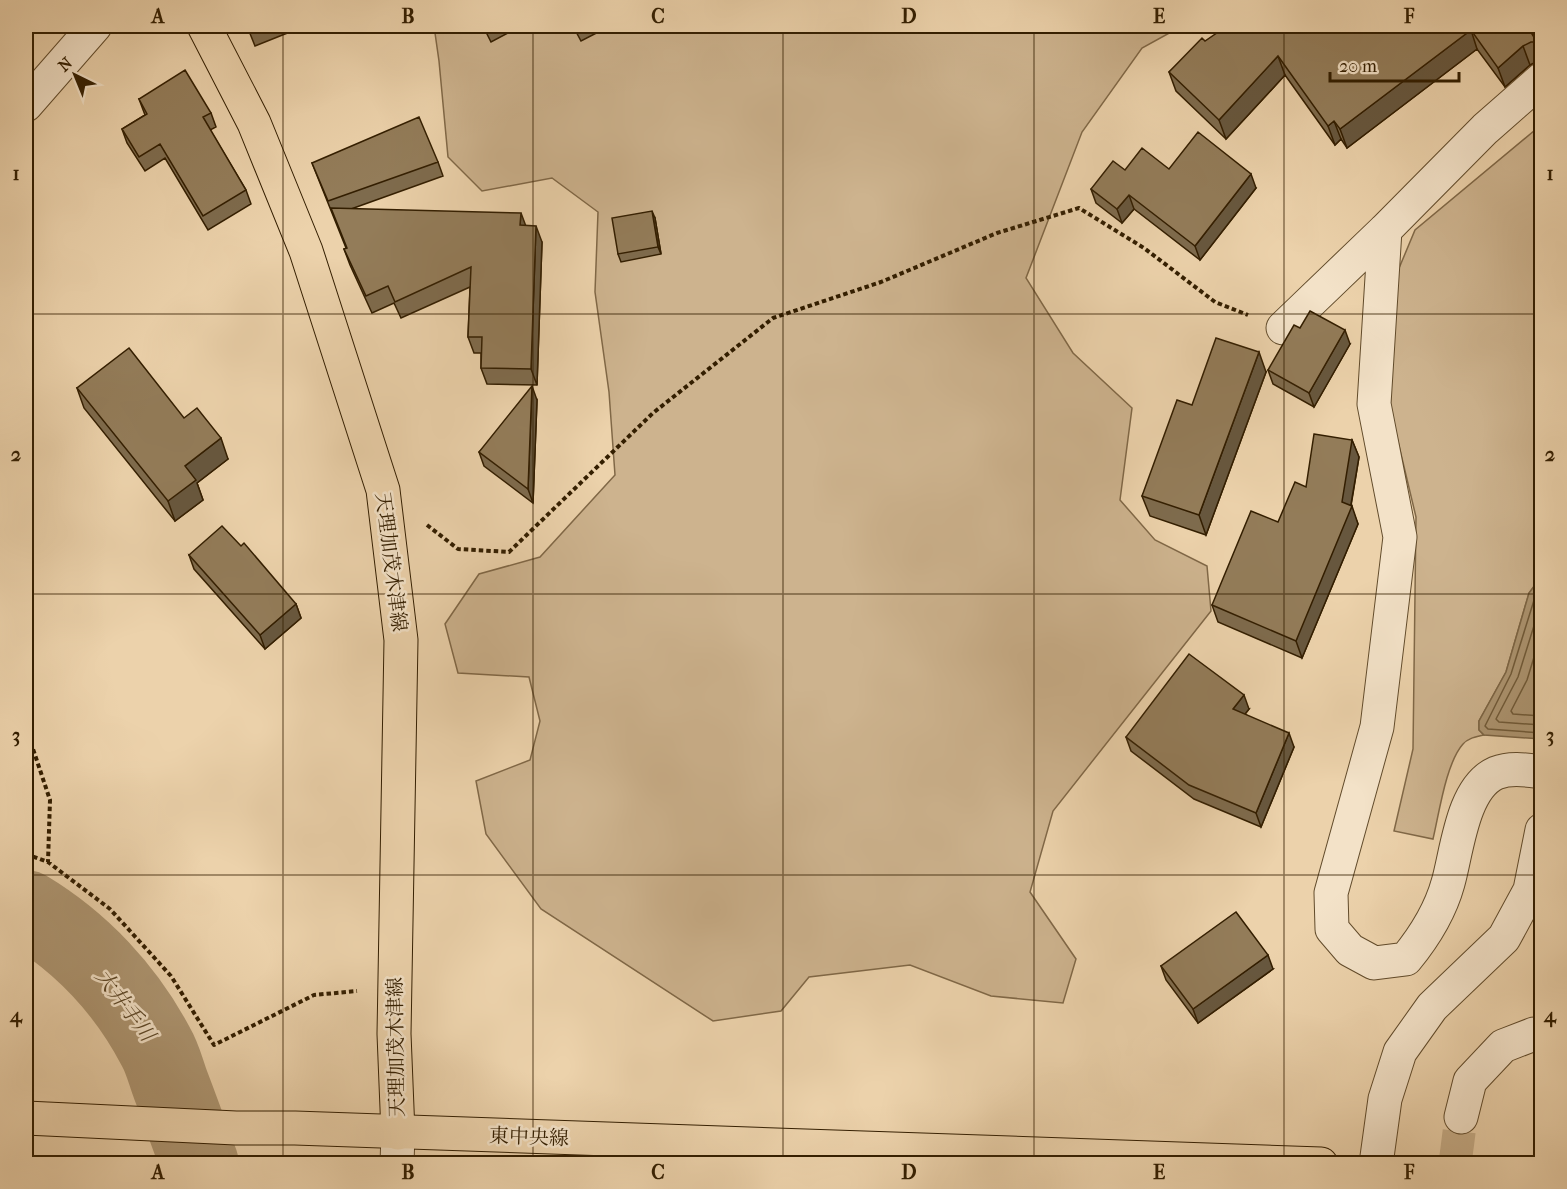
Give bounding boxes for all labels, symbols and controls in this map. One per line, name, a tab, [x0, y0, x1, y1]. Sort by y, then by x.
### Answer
text: A	[150, 5, 166, 28]
text: B	[401, 5, 415, 28]
text: C	[651, 5, 665, 28]
text: D	[901, 5, 917, 28]
text: E	[1153, 5, 1165, 28]
text: F	[1403, 5, 1415, 28]
north arrow	[45, 45, 105, 105]
scale bar	[1330, 45, 1459, 83]
text: N	[54, 53, 77, 75]
text: 20 m	[1339, 56, 1377, 77]
text: 1	[12, 162, 20, 185]
text: 1	[1546, 162, 1554, 185]
text: 2	[11, 443, 21, 466]
text: 2	[1545, 443, 1555, 466]
street label: 天理加茂木津線	[371, 491, 411, 633]
text: 3	[12, 724, 20, 747]
text: 3	[1546, 724, 1554, 747]
water label: 大井手川	[90, 964, 161, 1047]
street label: 天理加茂木津線	[383, 977, 409, 1117]
text: 4	[9, 1004, 23, 1028]
text: 4	[1543, 1004, 1557, 1028]
street label: 東中央線	[489, 1124, 569, 1150]
text: A	[150, 1161, 166, 1184]
text: B	[401, 1161, 415, 1184]
text: C	[651, 1161, 665, 1184]
text: D	[901, 1161, 917, 1184]
text: E	[1153, 1161, 1165, 1184]
text: F	[1403, 1161, 1415, 1184]

